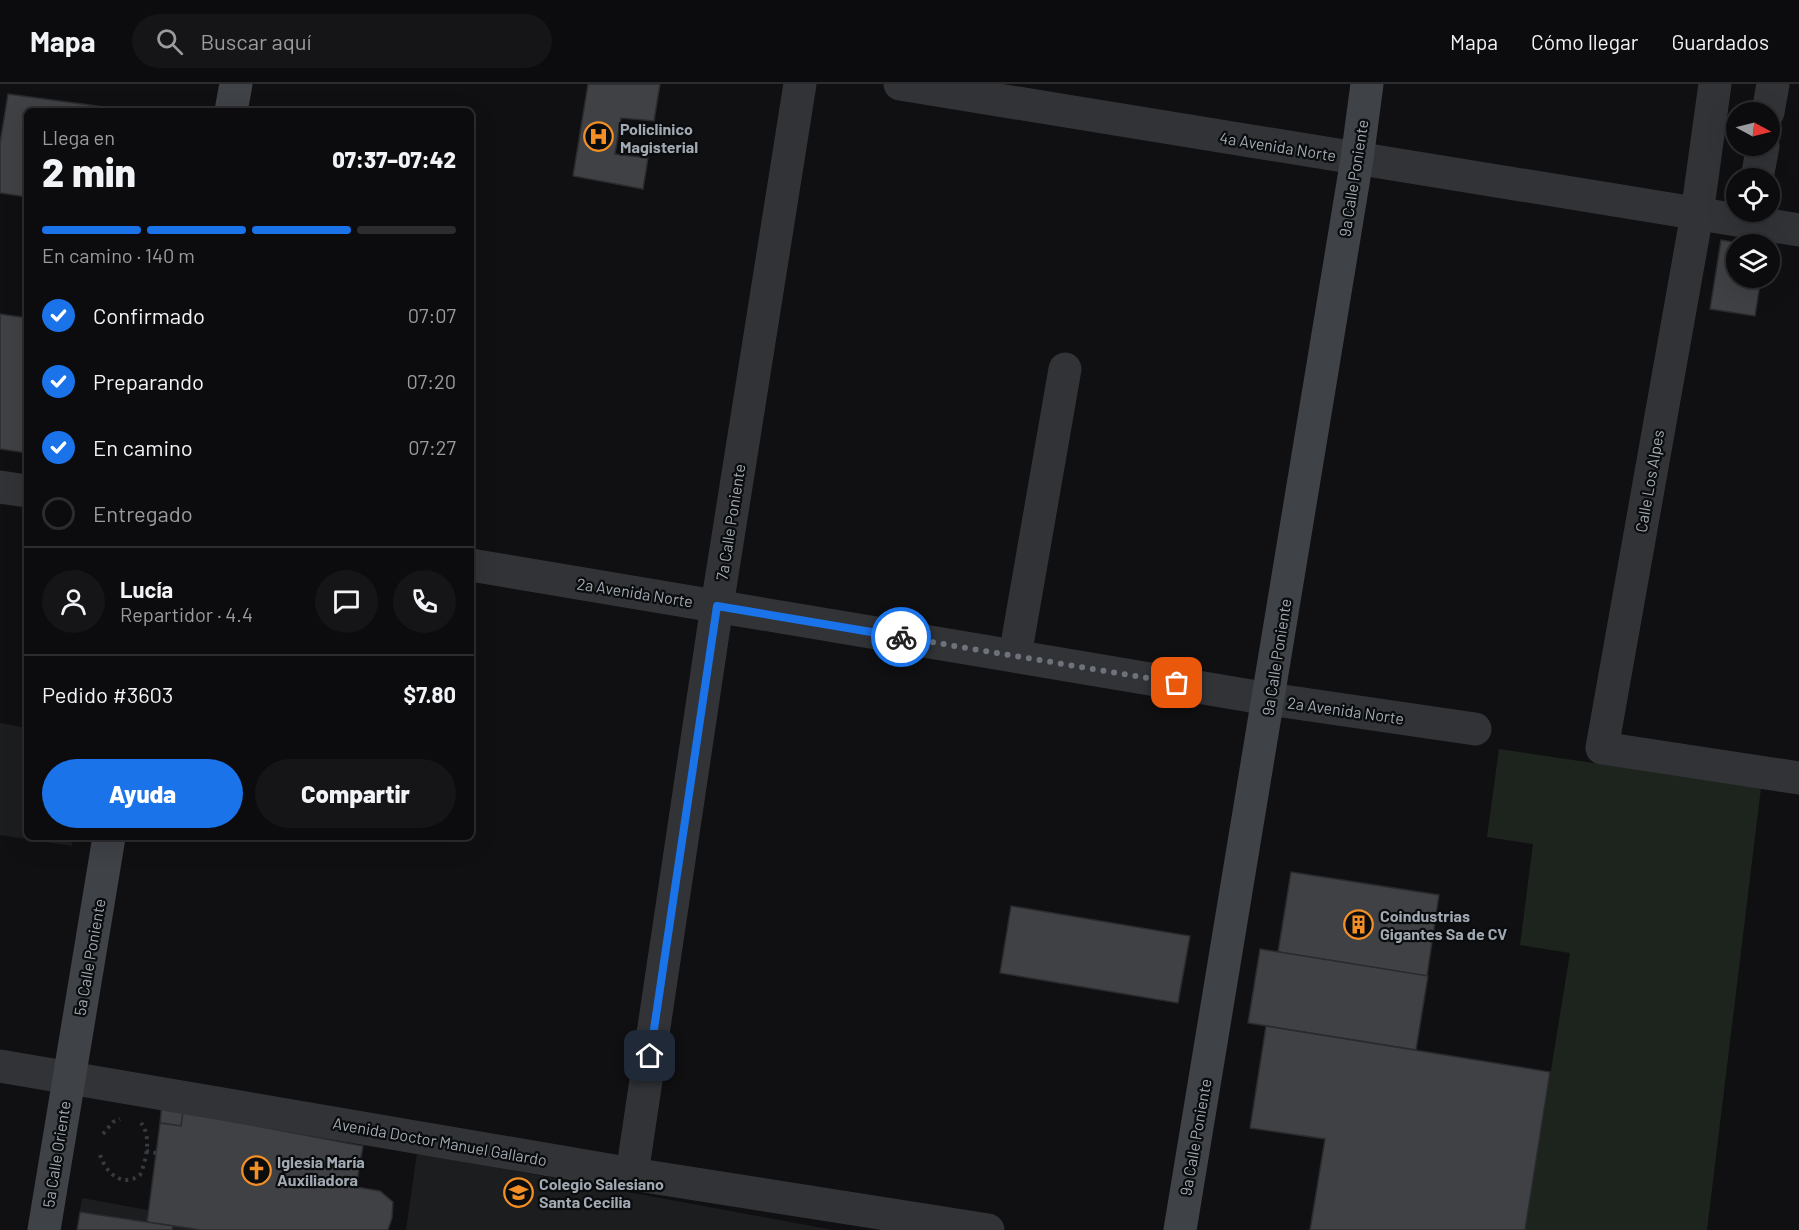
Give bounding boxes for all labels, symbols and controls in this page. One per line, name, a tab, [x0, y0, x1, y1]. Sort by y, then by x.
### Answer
search box	[132, 14, 552, 68]
text: Mapa	[30, 24, 96, 58]
icon: search	[153, 25, 186, 58]
text: Buscar aquí	[201, 28, 311, 54]
text: Mapa	[1450, 29, 1498, 54]
text: Cómo llegar	[1531, 29, 1638, 54]
text: Guardados	[1671, 29, 1769, 54]
north arrow	[1726, 102, 1780, 156]
map controls	[1726, 102, 1780, 288]
street label: 9a Calle Poniente	[1334, 118, 1372, 238]
place label: Policlinico Magisterial	[620, 119, 698, 156]
hospital icon: Policlinico Magisterial	[583, 121, 615, 153]
text: Llega en	[42, 125, 115, 149]
street label: 4a Avenida Norte	[1218, 127, 1338, 165]
text: 07:37–07:42	[332, 146, 456, 172]
text: 2 min	[42, 148, 136, 195]
button: locate	[1726, 168, 1780, 222]
button: layers	[1726, 234, 1780, 288]
text: En camino · 140 m	[42, 243, 195, 267]
icon: check	[42, 299, 75, 332]
text: Confirmado	[93, 302, 205, 328]
text: 07:07	[408, 303, 456, 327]
icon: check	[42, 365, 75, 398]
text: Preparando	[93, 368, 204, 394]
text: 07:20	[406, 369, 456, 393]
street label: Calle Los Alpes	[1631, 428, 1667, 534]
icon: check	[42, 431, 75, 464]
text: En camino	[93, 434, 193, 460]
text: 07:27	[408, 435, 456, 459]
street label: 7a Calle Poniente	[711, 462, 749, 582]
text: Entregado	[93, 500, 193, 526]
button: person	[42, 570, 105, 633]
button: chat	[315, 570, 378, 633]
button: phone	[393, 570, 456, 633]
street label: 2a Avenida Norte	[575, 573, 695, 611]
text: Lucía	[120, 576, 173, 602]
street label: 9a Calle Poniente	[1257, 597, 1295, 717]
text: Repartidor · 4.4	[120, 602, 253, 626]
courier	[871, 607, 931, 667]
icon: bike	[885, 621, 918, 654]
pin	[1151, 657, 1202, 708]
icon: bag	[1160, 666, 1193, 699]
text: Pedido #3603	[42, 681, 173, 707]
text: $7.80	[404, 681, 456, 707]
street label: 2a Avenida Norte	[1286, 692, 1406, 728]
button: Ayuda	[42, 759, 243, 828]
button: Compartir	[255, 759, 456, 828]
street label: 5a Calle Poniente	[69, 897, 109, 1017]
place label: Coindustrias Gigantes Sa de CV	[1380, 906, 1507, 943]
building icon: Coindustrias Gigantes Sa de CV	[1343, 908, 1375, 940]
pin	[624, 1030, 675, 1081]
icon: home	[633, 1039, 666, 1072]
street label: 9a Calle Poniente	[1175, 1077, 1215, 1197]
street label: 5a Calle Oriente	[38, 1099, 74, 1209]
street label: Avenida Doctor Manuel Gallardo	[331, 1113, 549, 1169]
place label: Iglesia María Auxiliadora	[277, 1152, 365, 1189]
church icon: Iglesia María Auxiliadora	[240, 1154, 272, 1186]
place label: Colegio Salesiano Santa Cecilia	[539, 1174, 664, 1211]
school or university icon: Colegio Salesiano Santa Cecilia	[502, 1176, 534, 1208]

